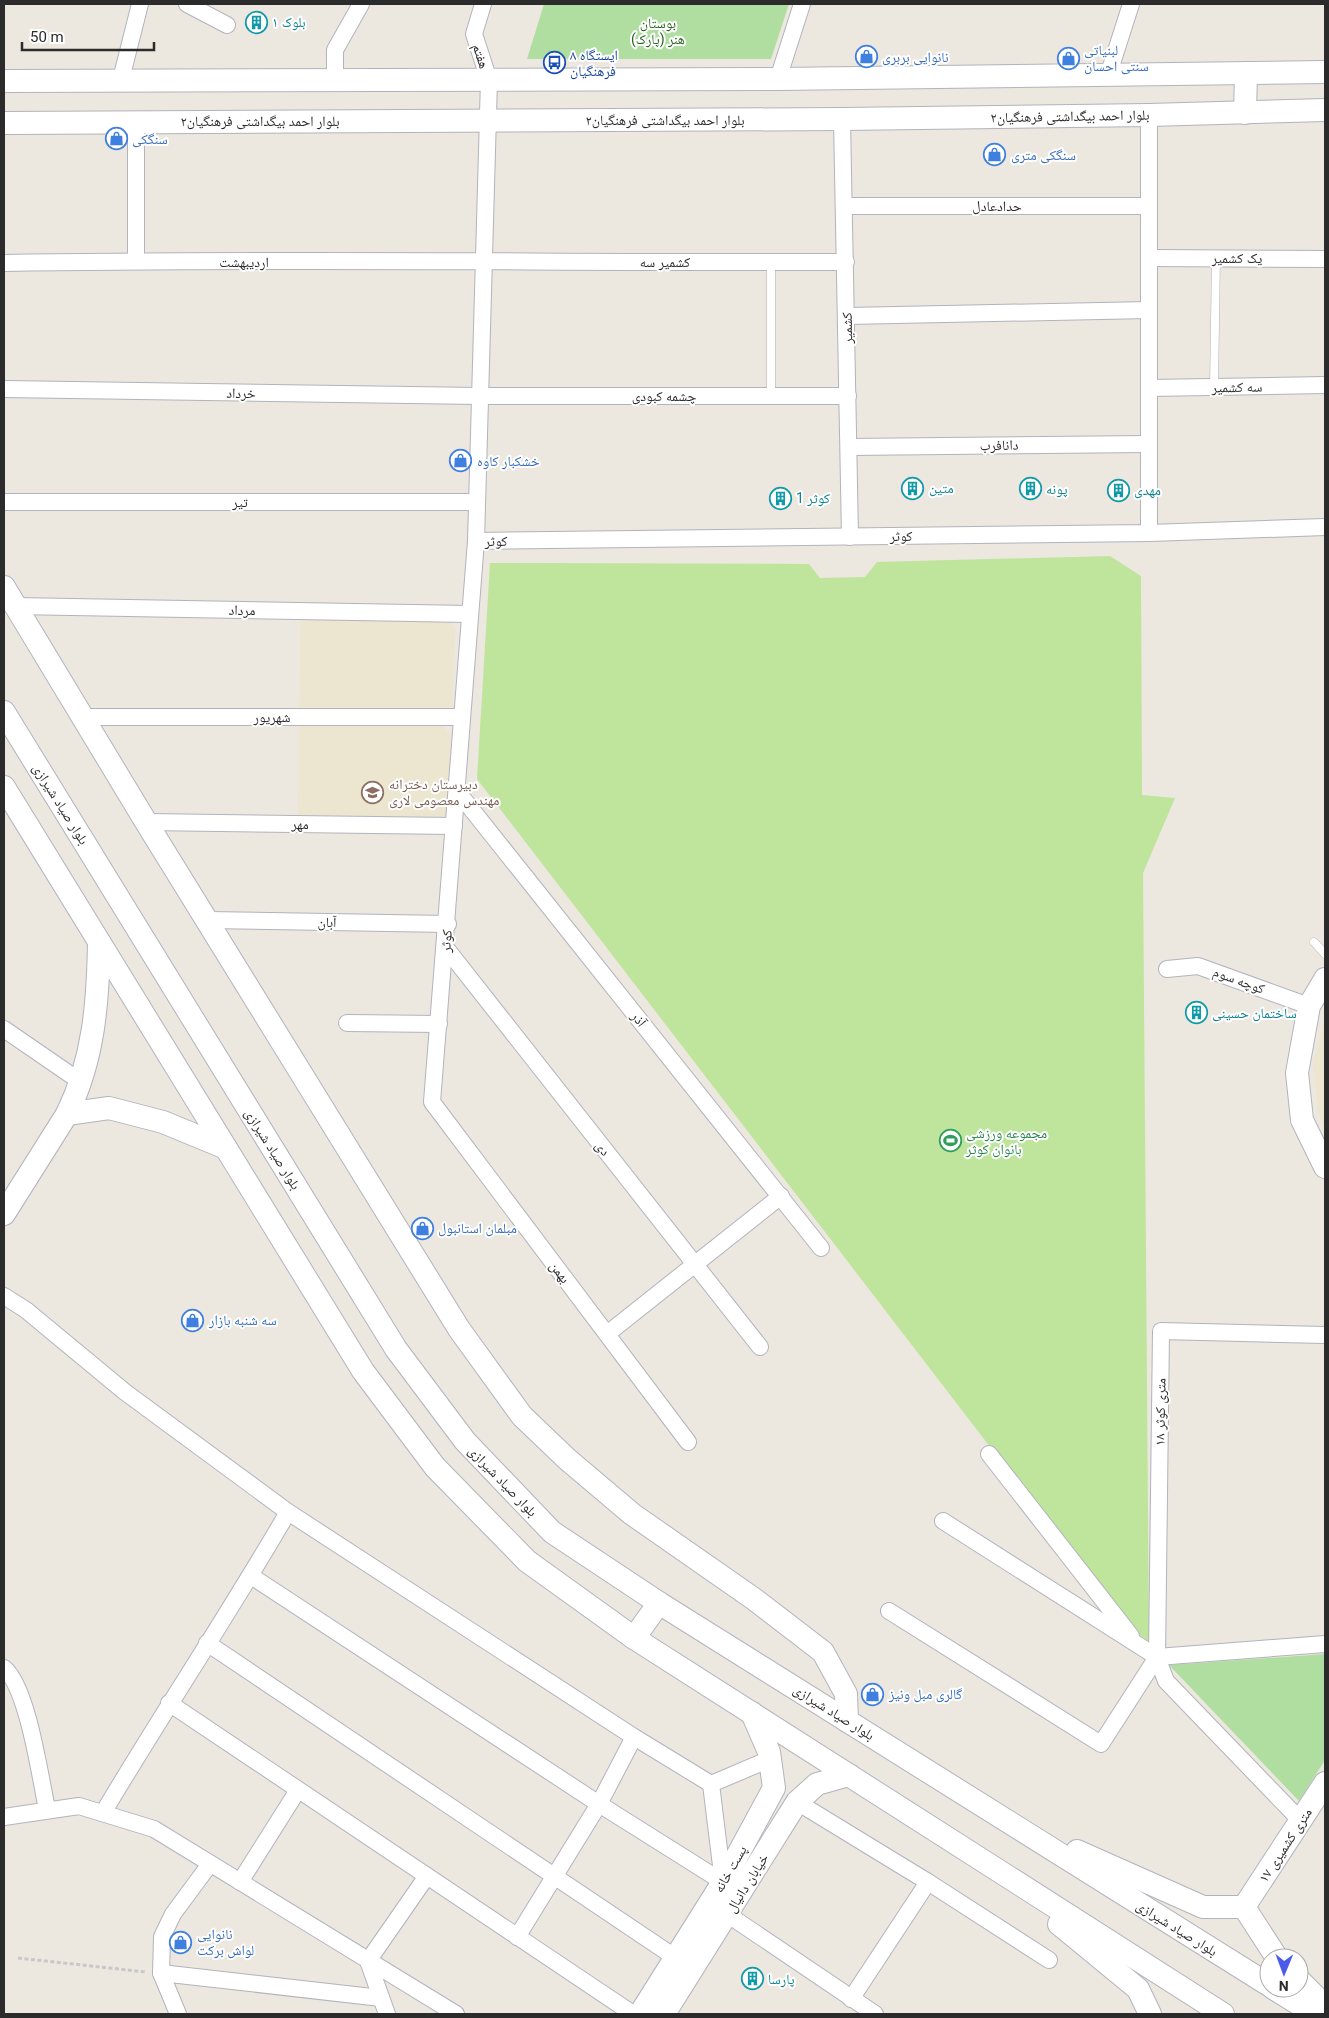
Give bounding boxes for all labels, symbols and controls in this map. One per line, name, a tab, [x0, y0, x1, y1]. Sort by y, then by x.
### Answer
building icon: بلوک ۱	[244, 10, 268, 34]
place label: بلوک ۱	[272, 14, 306, 31]
park label: بوستان (پارک) هنر	[631, 15, 685, 48]
scale bar	[22, 20, 155, 52]
text: 50 m	[30, 28, 64, 46]
street label: هفتم	[468, 42, 492, 71]
place label: لبنیاتی سنتی احسان	[1084, 42, 1149, 75]
shop icon: نانوایی بربری	[854, 45, 878, 69]
shop icon: لبنیاتی سنتی احسان	[1056, 46, 1080, 70]
place label: ایستگاه ۸ فرهنگیان	[570, 47, 618, 80]
place label: نانوایی بربری	[882, 49, 949, 66]
bus stop icon: ایستگاه ۸ فرهنگیان	[542, 51, 566, 75]
street label: بلوار احمد بیگداشتی فرهنگیان۲	[990, 107, 1150, 126]
street label: بلوار احمد بیگداشتی فرهنگیان۲	[585, 112, 745, 129]
street label: بلوار احمد بیگداشتی فرهنگیان۲	[180, 113, 340, 130]
shop icon: سنگکی	[104, 127, 128, 151]
place label: سنگکی	[132, 131, 168, 148]
shop icon: سنگکی متری	[983, 143, 1007, 167]
place label: سنگکی متری	[1011, 147, 1076, 164]
street label: حدادعادل	[972, 198, 1022, 215]
street label: یک کشمیر	[1211, 250, 1263, 267]
street label: اردیبهشت	[219, 254, 269, 271]
street label: کشمیر سه	[640, 254, 690, 271]
street label: کشمیر	[839, 312, 856, 345]
street label: سه کشمیر	[1211, 379, 1262, 396]
street label: خرداد	[226, 385, 256, 402]
street label: چشمه کبودی	[632, 388, 696, 405]
street label: دانافرب	[979, 437, 1019, 454]
shop icon: خشکبار کاوه	[449, 449, 473, 473]
place label: خشکبار کاوه	[477, 453, 540, 470]
building icon: متین	[901, 476, 925, 500]
building icon: پونه	[1018, 477, 1042, 501]
building icon: مهدی	[1106, 478, 1130, 502]
place label: متین	[929, 480, 954, 497]
place label: پونه	[1046, 481, 1068, 498]
place label: مهدی	[1134, 482, 1161, 499]
building icon: کوثر 1	[768, 486, 792, 510]
place label: کوثر 1	[796, 490, 830, 507]
street label: تیر	[231, 494, 248, 511]
street label: کوثر	[888, 528, 913, 545]
street label: کوثر	[483, 533, 508, 550]
street label: مرداد	[228, 602, 256, 619]
street label: شهریور	[253, 709, 290, 726]
street label: بلوار صیاد شیرازی	[29, 761, 92, 848]
place label: دبیرستان دخترانه مهندس معصومی لاری	[389, 776, 500, 809]
school or university icon: دبیرستان دخترانه مهندس معصومی لاری	[361, 780, 385, 804]
street label: مهر	[290, 816, 309, 833]
street label: آبان	[317, 914, 337, 931]
street label: کوثر	[437, 929, 456, 954]
street label: کوچه سوم	[1210, 963, 1267, 999]
building icon: ساختمان حسینی	[1184, 1001, 1208, 1025]
place label: ساختمان حسینی	[1212, 1005, 1297, 1022]
street label: آذر	[627, 1008, 650, 1031]
street label: بلوار صیاد شیرازی	[241, 1106, 304, 1193]
place label: مجموعه ورزشی بانوان کوثر	[965, 1125, 1047, 1158]
sports icon: مجموعه ورزشی بانوان کوثر	[938, 1129, 962, 1153]
street label: دی	[591, 1137, 614, 1159]
shop icon: مبلمان استانبول	[410, 1216, 434, 1240]
place label: مبلمان استانبول	[438, 1220, 517, 1237]
street label: بهمن	[546, 1258, 573, 1287]
shop icon: سه شنبه بازار	[181, 1308, 205, 1332]
place label: سه شنبه بازار	[208, 1312, 277, 1329]
street label: ۱۸ متری کوثر	[1151, 1378, 1170, 1446]
street label: بلوار صیاد شیرازی	[465, 1442, 541, 1521]
street label: بلوار صیاد شیرازی	[790, 1681, 877, 1744]
shop icon: گالری مبل ونیز	[861, 1682, 885, 1706]
place label: گالری مبل ونیز	[888, 1686, 963, 1703]
street label: ۱۷ متری کشمیری	[1255, 1805, 1316, 1886]
street label: پست خانه	[710, 1842, 751, 1896]
street label: خیابان دانیال	[723, 1851, 772, 1916]
street label: بلوار صیاد شیرازی	[1133, 1897, 1220, 1960]
place label: نانوایی لواش برکت	[197, 1926, 254, 1959]
shop icon: نانوایی لواش برکت	[169, 1930, 193, 1954]
north arrow	[1259, 1948, 1309, 1998]
building icon: پارسا	[740, 1967, 764, 1991]
place label: پارسا	[768, 1971, 795, 1988]
text: N	[1279, 1978, 1289, 1994]

